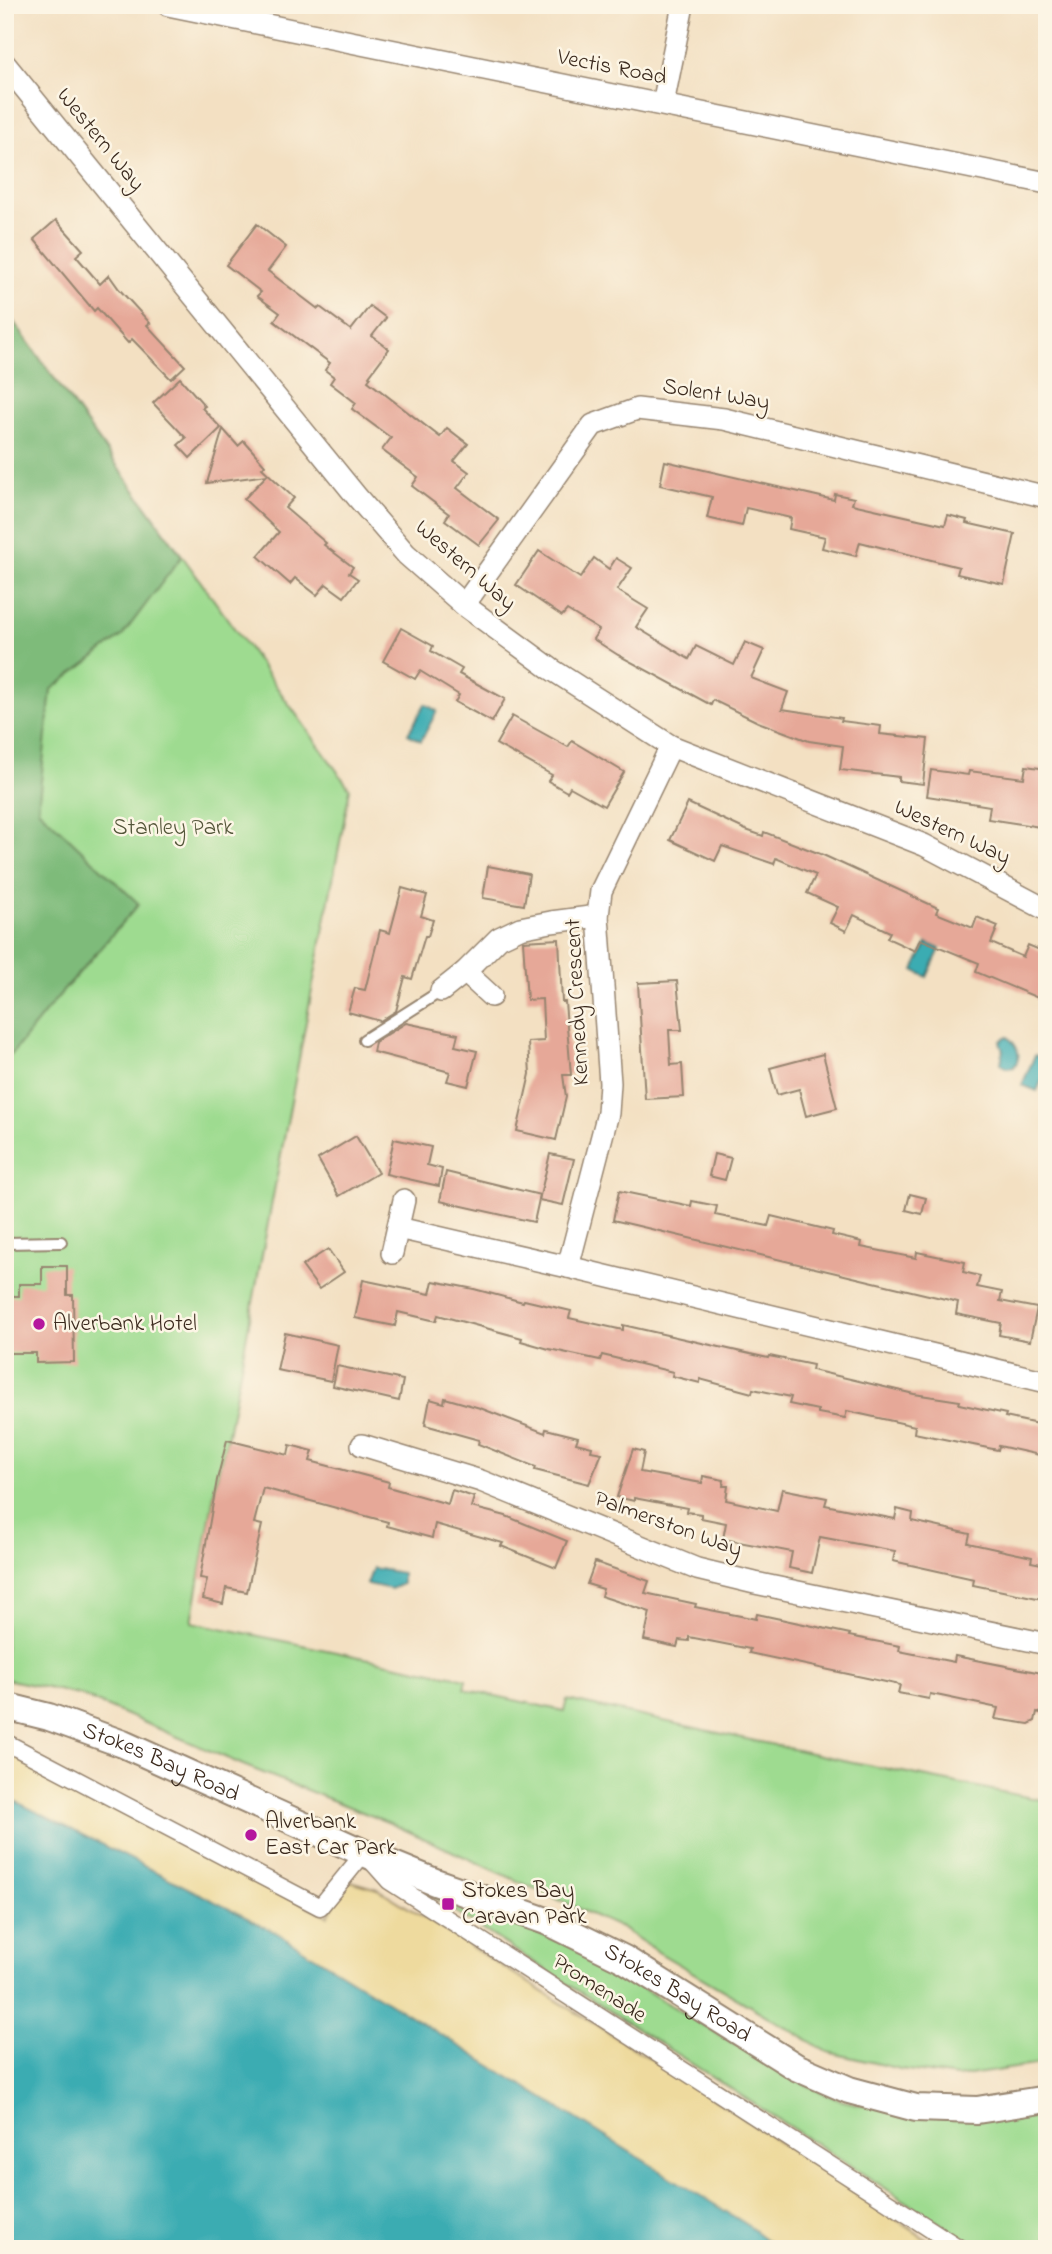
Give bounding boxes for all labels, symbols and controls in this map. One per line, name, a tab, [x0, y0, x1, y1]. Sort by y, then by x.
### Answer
street label: Vectis Road	[554, 41, 670, 95]
street label: Western Way	[46, 81, 152, 200]
street label: Solent Way	[660, 370, 772, 422]
street label: Western Way	[406, 513, 523, 621]
street label: Western Way	[887, 792, 1016, 876]
park label: Stanley Park	[113, 812, 234, 847]
street label: Kennedy Crescent	[557, 917, 601, 1086]
place label: Alverbank Hotel	[53, 1308, 197, 1341]
marker: Alverbank Hotel	[31, 1316, 47, 1332]
street label: Palmerston Way	[589, 1483, 746, 1569]
street label: Stokes Bay Road	[78, 1714, 245, 1811]
place label: Alverbank East Car Park	[265, 1806, 397, 1865]
marker: Alverbank East Car Park	[243, 1827, 259, 1843]
place label: Stokes Bay Caravan Park	[462, 1875, 587, 1934]
marker: Stokes Bay Caravan Park	[440, 1896, 456, 1912]
street label: Stokes Bay Road	[598, 1935, 758, 2051]
street label: Promenade	[545, 1946, 653, 2032]

